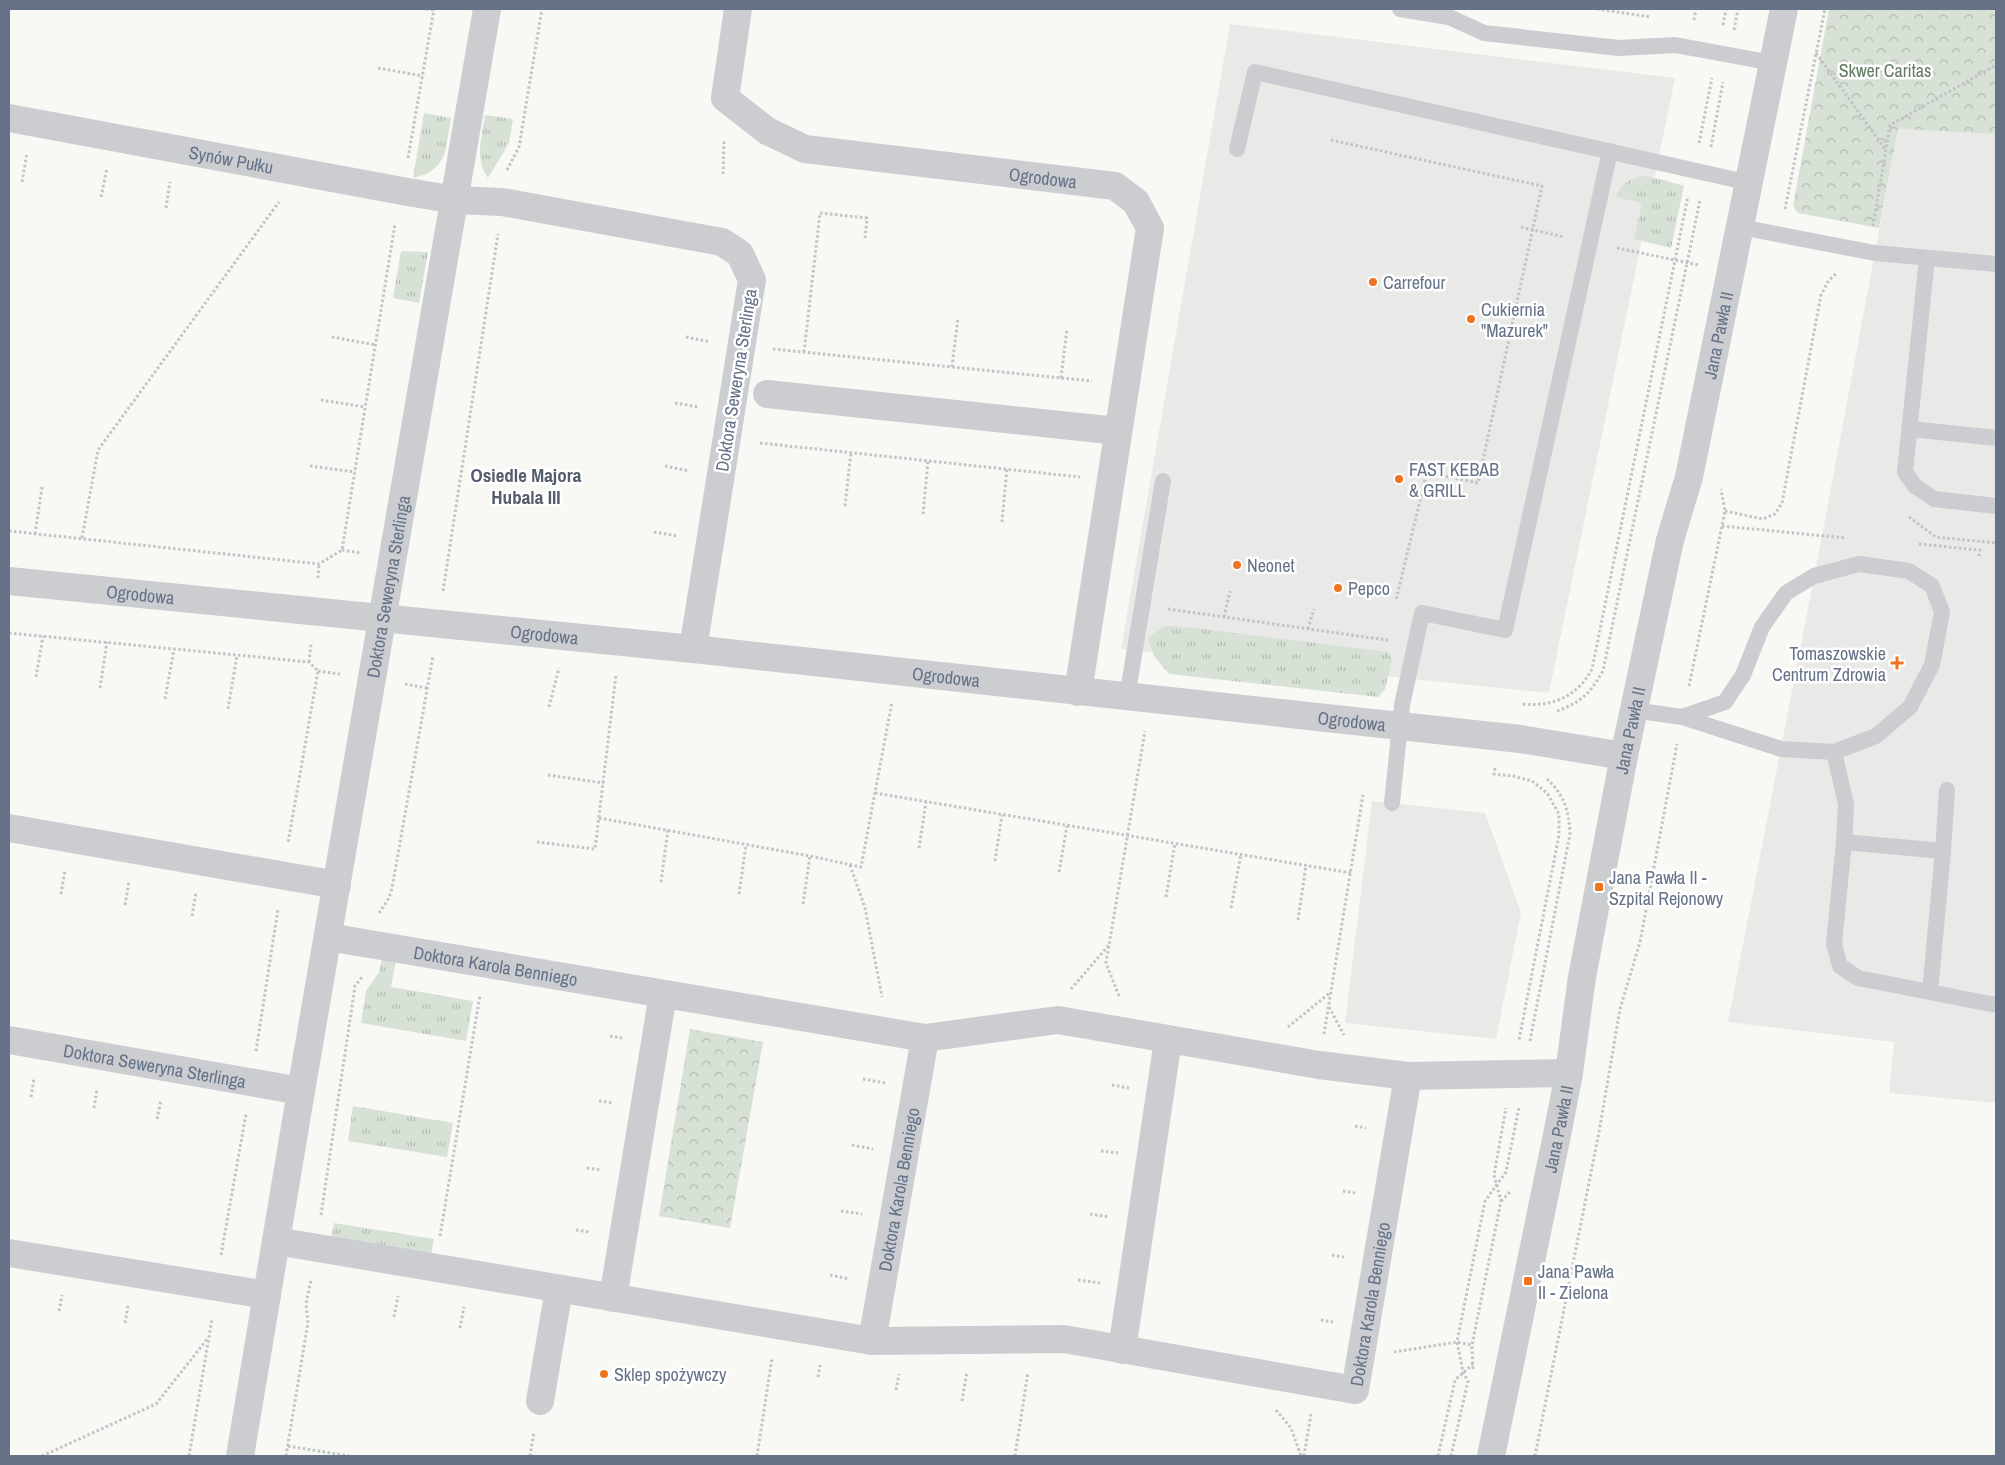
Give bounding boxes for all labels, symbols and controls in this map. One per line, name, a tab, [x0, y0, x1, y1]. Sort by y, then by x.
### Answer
park label: Skwer Caritas	[1839, 58, 1931, 83]
street label: Synów Pułku	[187, 139, 275, 179]
street label: Ogrodowa	[1008, 161, 1078, 194]
place label: Carrefour	[1383, 270, 1445, 295]
marker: Carrefour	[1367, 276, 1379, 288]
street label: Doktora Seweryna Sterlinga	[709, 287, 763, 473]
street label: Jana Pawła II	[1697, 289, 1739, 381]
place label: Cukiernia "Mazurek"	[1481, 297, 1548, 343]
marker: Cukiernia "Mazurek"	[1465, 313, 1477, 325]
place label: FAST KEBAB & GRILL	[1409, 457, 1499, 503]
district label: Osiedle Majora Hubala III	[471, 462, 582, 510]
marker: FAST KEBAB & GRILL	[1393, 473, 1405, 485]
street label: Doktora Seweryna Sterlinga	[360, 493, 416, 680]
place label: Neonet	[1247, 553, 1295, 578]
marker: Neonet	[1231, 559, 1243, 571]
place label: Pepco	[1348, 576, 1390, 601]
street label: Ogrodowa	[105, 578, 176, 610]
marker: Pepco	[1332, 582, 1344, 594]
street label: Ogrodowa	[509, 618, 580, 650]
place label: Tomaszowskie Centrum Zdrowia	[1772, 641, 1886, 687]
marker: Tomaszowskie Centrum Zdrowia	[1890, 656, 1904, 670]
street label: Ogrodowa	[911, 660, 981, 693]
street label: Jana Pawła II	[1608, 684, 1651, 776]
street label: Ogrodowa	[1317, 705, 1387, 737]
place label: Jana Pawła II - Szpital Rejonowy	[1609, 865, 1724, 911]
marker: Jana Pawła II - Szpital Rejonowy	[1593, 881, 1605, 893]
street label: Doktora Karola Benniego	[412, 939, 580, 992]
street label: Doktora Seweryna Sterlinga	[62, 1037, 248, 1094]
street label: Jana Pawła II	[1537, 1083, 1579, 1175]
street label: Doktora Karola Benniego	[872, 1105, 925, 1273]
street label: Doktora Karola Benniego	[1343, 1220, 1396, 1388]
place label: Jana Pawła II - Zielona	[1538, 1259, 1614, 1305]
marker: Jana Pawła II - Zielona	[1522, 1275, 1534, 1287]
place label: Sklep spożywczy	[614, 1362, 727, 1387]
marker: Sklep spożywczy	[598, 1368, 610, 1380]

